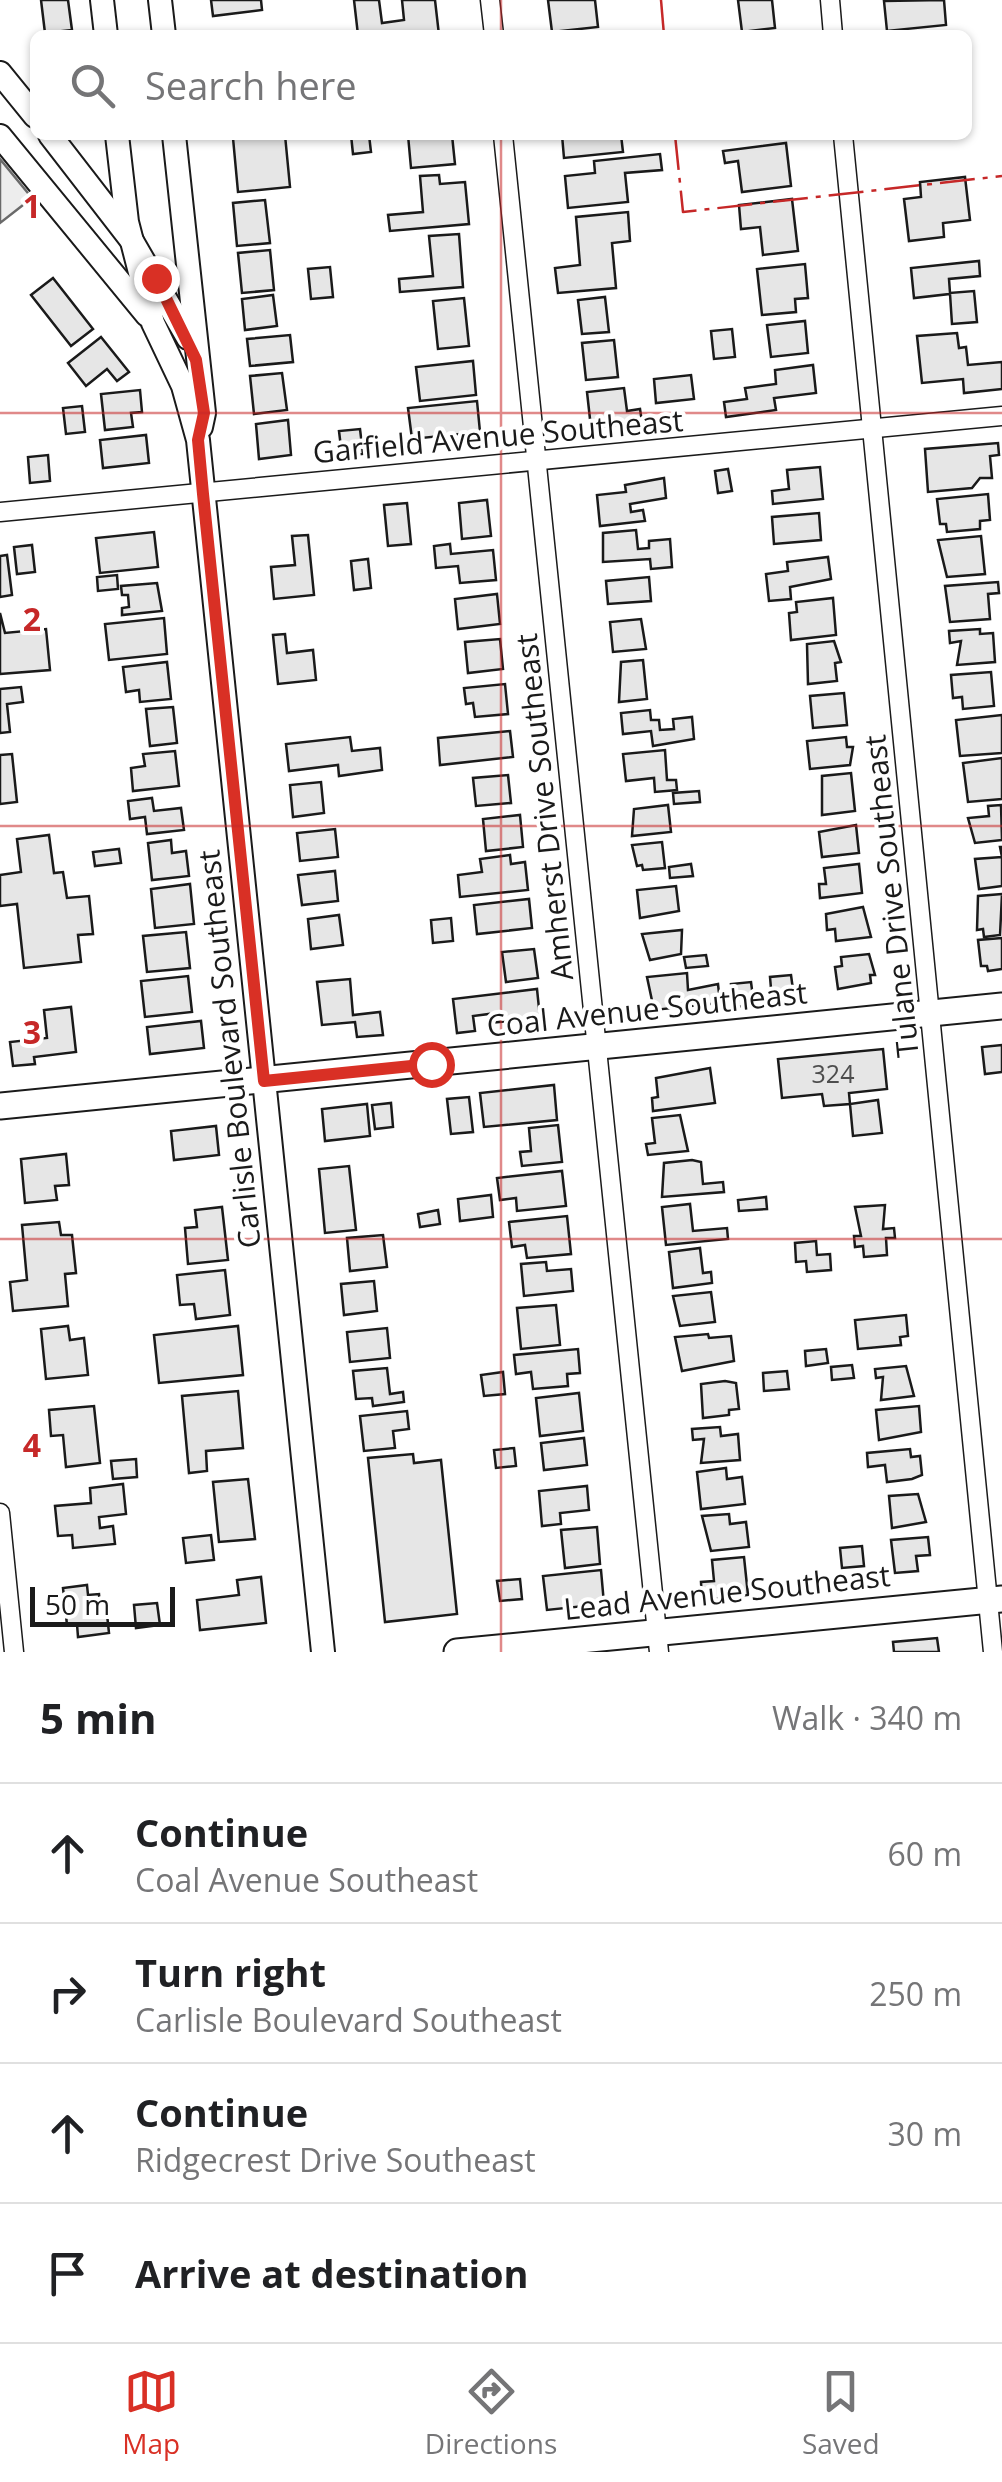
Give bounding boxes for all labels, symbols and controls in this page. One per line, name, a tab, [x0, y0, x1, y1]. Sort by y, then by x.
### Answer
search box	[30, 30, 972, 140]
icon: search	[65, 58, 120, 113]
text: Search here	[145, 59, 357, 111]
text: 1	[23, 184, 41, 227]
route end	[134, 256, 180, 302]
street label: Garfield Avenue Southeast	[311, 399, 685, 472]
text: 2	[23, 597, 41, 640]
street label: Amherst Drive Southeast	[505, 632, 582, 983]
street label: Tulane Drive Southeast	[853, 733, 928, 1059]
street label: Carlisle Boulevard Southeast	[187, 848, 270, 1250]
street label: Coal Avenue Southeast	[485, 971, 809, 1046]
text: 3	[23, 1010, 41, 1053]
route start	[409, 1042, 455, 1088]
house number: 324	[812, 1056, 854, 1090]
text: 4	[23, 1423, 41, 1466]
street label: Lead Avenue Southeast	[562, 1554, 892, 1629]
scale bar	[30, 1582, 175, 1626]
text: 50 m	[45, 1585, 110, 1623]
text: 5 min	[40, 1689, 157, 1746]
text: Walk · 340 m	[772, 1696, 962, 1739]
text: Continue	[135, 1806, 308, 1858]
icon: ahead	[40, 1826, 95, 1881]
text: 60 m	[887, 1832, 962, 1875]
text: Coal Avenue Southeast	[135, 1858, 478, 1901]
text: Turn right	[135, 1946, 326, 1998]
icon: right	[40, 1966, 95, 2021]
text: 250 m	[869, 1972, 962, 2015]
text: Carlisle Boulevard Southeast	[135, 1998, 562, 2041]
text: Continue	[135, 2086, 308, 2138]
icon: ahead	[40, 2106, 95, 2161]
text: 30 m	[887, 2112, 962, 2155]
text: Ridgecrest Drive Southeast	[135, 2138, 536, 2181]
icon: arrive	[40, 2246, 95, 2301]
text: Arrive at destination	[135, 2247, 529, 2299]
tab: Map	[122, 2364, 180, 2462]
tab: Directions	[425, 2364, 557, 2462]
tab: Saved	[802, 2364, 880, 2462]

